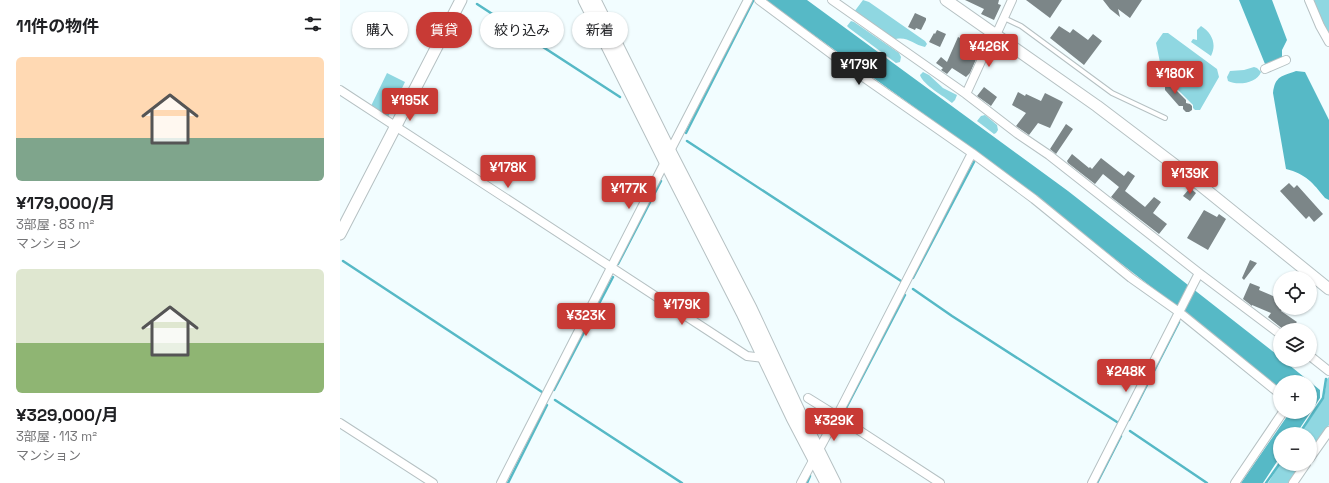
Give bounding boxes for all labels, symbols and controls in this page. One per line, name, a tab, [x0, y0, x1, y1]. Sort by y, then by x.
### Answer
chip: 購入	[352, 12, 408, 48]
chip: 賃貸	[416, 12, 472, 48]
chip: 絞り込み	[480, 12, 564, 48]
chip: 新着	[572, 12, 628, 48]
icon: filters	[302, 13, 324, 35]
text: 11件の物件	[16, 15, 99, 37]
pin: ¥426K	[961, 34, 1017, 68]
text: ¥426K	[969, 38, 1009, 55]
pin: ¥179K	[831, 52, 887, 86]
text: ¥179K	[840, 56, 878, 73]
pin: ¥180K	[1147, 61, 1203, 95]
text: ¥180K	[1156, 65, 1194, 82]
icon: home	[134, 83, 206, 155]
pin: ¥195K	[382, 88, 438, 122]
text: ¥195K	[391, 92, 429, 109]
pin: ¥178K	[480, 155, 536, 189]
text: ¥178K	[489, 159, 527, 176]
pin: ¥139K	[1162, 161, 1218, 195]
text: ¥139K	[1171, 165, 1209, 182]
pin: ¥177K	[601, 176, 657, 210]
text: ¥177K	[611, 180, 647, 197]
text: ¥179,000/月	[16, 192, 115, 214]
text: 3部屋 · 83 m²	[16, 216, 94, 233]
text: マンション	[16, 235, 81, 252]
map controls	[1273, 271, 1317, 471]
button: locate	[1273, 271, 1317, 315]
pin: ¥179K	[654, 292, 710, 326]
icon: home	[134, 295, 206, 367]
text: ¥179K	[663, 296, 701, 313]
pin: ¥323K	[558, 303, 614, 337]
text: ¥323K	[566, 307, 606, 324]
button: layers	[1273, 323, 1317, 367]
pin: ¥248K	[1098, 359, 1154, 393]
text: ¥248K	[1106, 363, 1146, 380]
button: +	[1273, 375, 1317, 419]
text: ¥329,000/月	[16, 404, 119, 426]
pin: ¥329K	[806, 408, 862, 442]
text: ¥329K	[814, 412, 854, 429]
button: −	[1273, 427, 1317, 471]
text: 3部屋 · 113 m²	[16, 428, 97, 445]
text: マンション	[16, 447, 81, 464]

